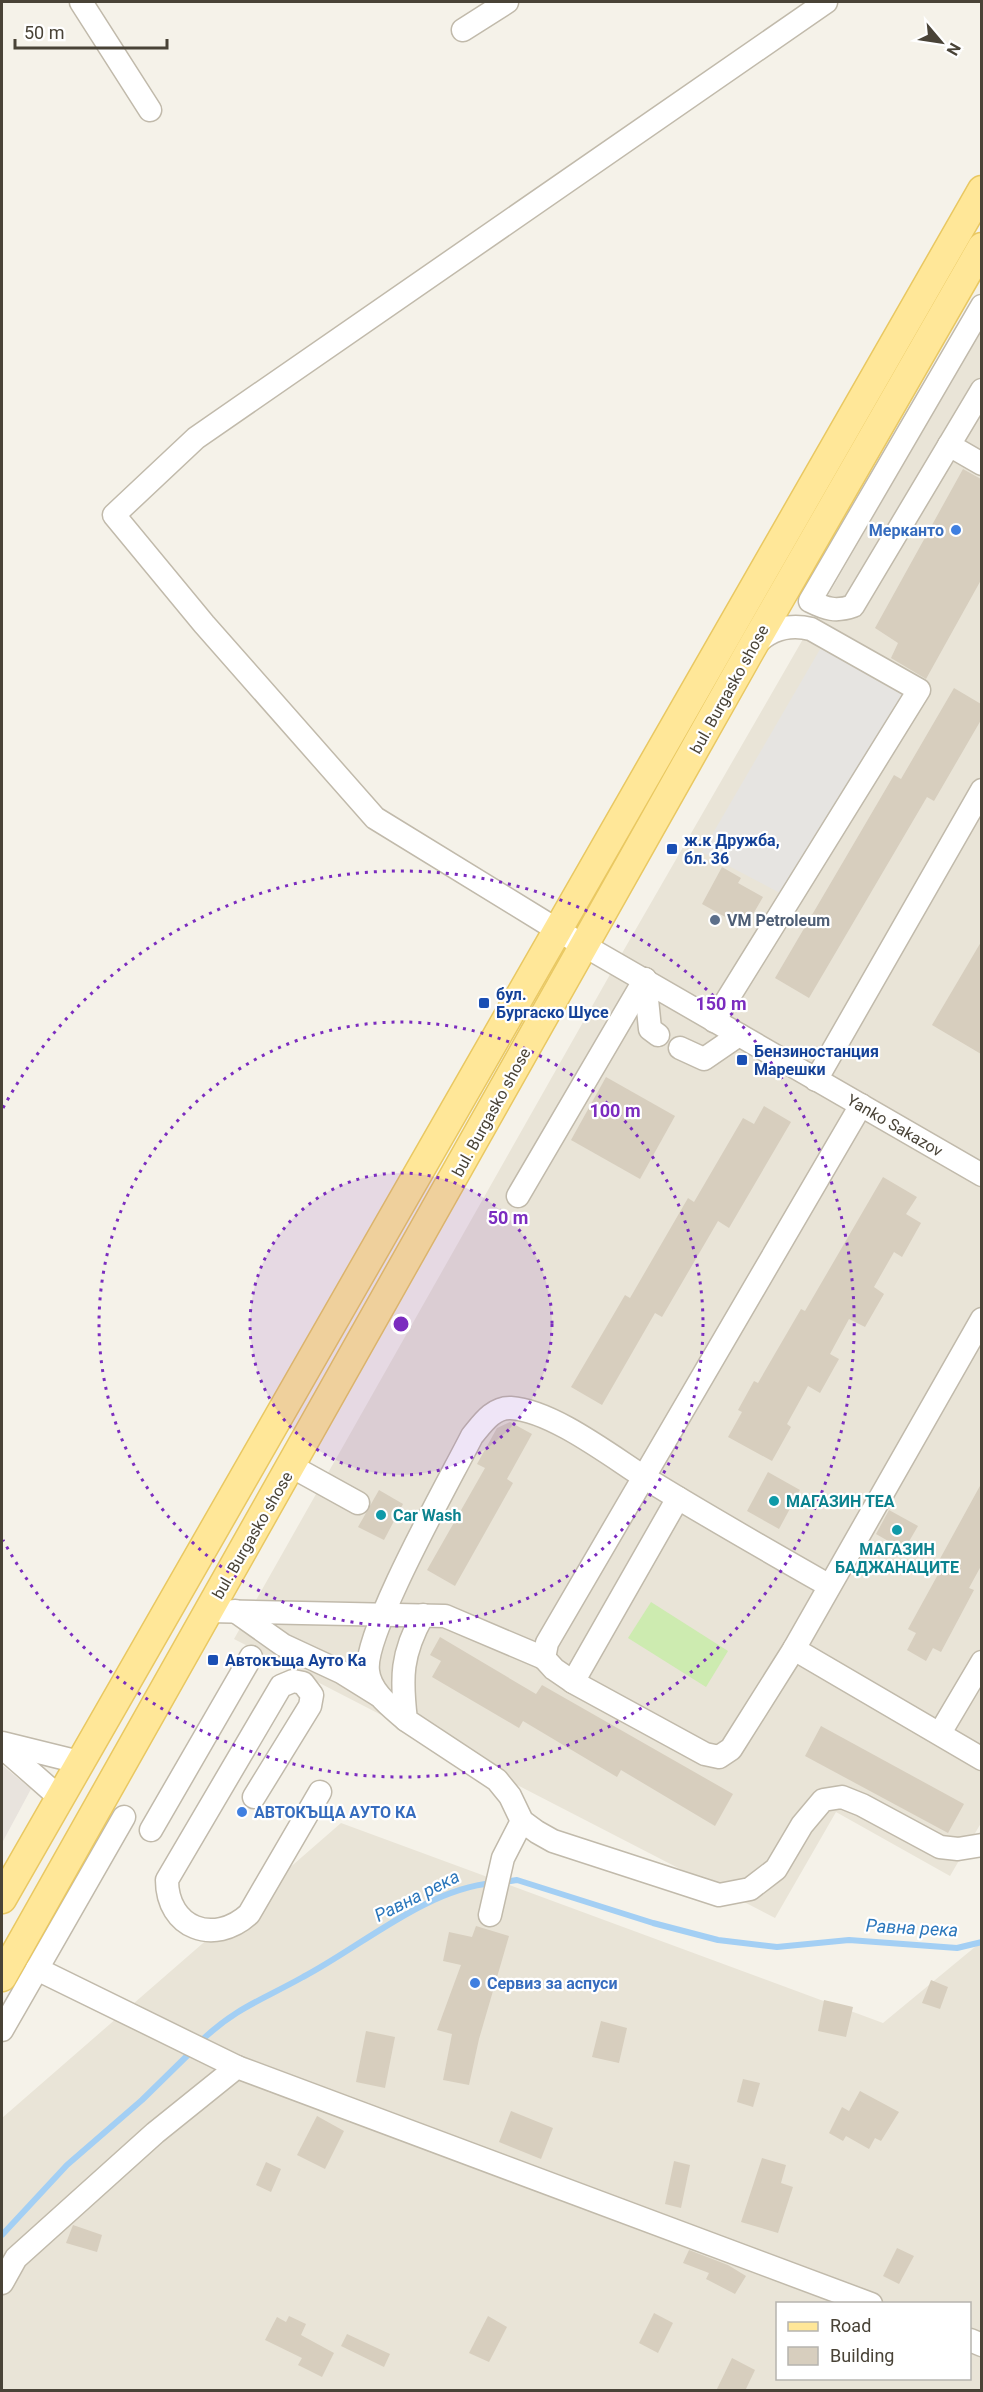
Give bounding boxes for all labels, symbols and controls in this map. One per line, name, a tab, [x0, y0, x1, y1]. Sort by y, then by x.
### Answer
scale bar	[15, 12, 166, 50]
north arrow	[911, 12, 971, 72]
text: 50 m	[24, 22, 64, 43]
text: N	[943, 39, 965, 59]
place label: Мерканто	[869, 521, 944, 540]
marker: Мерканто	[949, 523, 963, 537]
street label: bul. Burgasko shose	[686, 622, 773, 757]
place label: ж.к Дружба, бл. 36	[684, 831, 780, 868]
marker: ж.к Дружба, бл. 36	[665, 842, 679, 856]
place label: VM Petroleum	[727, 911, 830, 930]
marker: VM Petroleum	[708, 913, 722, 927]
place label: бул. Бургаско Шусе	[496, 985, 609, 1022]
text: 150 m	[695, 993, 747, 1014]
marker: бул. Бургаско Шусе	[477, 996, 491, 1010]
place label: Бензиностанция Марешки	[754, 1042, 879, 1079]
street label: bul. Burgasko shose	[448, 1045, 535, 1180]
marker: Бензиностанция Марешки	[735, 1053, 749, 1067]
street label: Yanko Sakazov	[844, 1090, 946, 1161]
text: 100 m	[589, 1100, 641, 1121]
text: 50 m	[488, 1207, 528, 1228]
centre of rings	[391, 1314, 411, 1334]
street label: bul. Burgasko shose	[208, 1468, 297, 1602]
place label: МАГАЗИН ТЕА	[786, 1492, 895, 1511]
marker: МАГАЗИН ТЕА	[767, 1494, 781, 1508]
place label: Car Wash	[393, 1506, 461, 1525]
marker: Car Wash	[374, 1508, 388, 1522]
marker: МАГАЗИН БАДЖАНАЦИТЕ	[890, 1523, 904, 1537]
place label: МАГАЗИН БАДЖАНАЦИТЕ	[835, 1540, 959, 1577]
place label: Автокъща Ауто Ка	[225, 1651, 367, 1670]
marker: Автокъща Ауто Ка	[206, 1653, 220, 1667]
place label: АВТОКЪЩА АУТО КА	[254, 1803, 416, 1822]
marker: АВТОКЪЩА АУТО КА	[235, 1805, 249, 1819]
water label: Равна река	[371, 1865, 463, 1926]
water label: Равна река	[865, 1915, 959, 1940]
place label: Сервиз за аспуси	[487, 1974, 618, 1993]
marker: Сервиз за аспуси	[468, 1976, 482, 1990]
legend	[776, 2302, 971, 2380]
text: Road	[830, 2315, 871, 2336]
text: Building	[830, 2345, 894, 2366]

